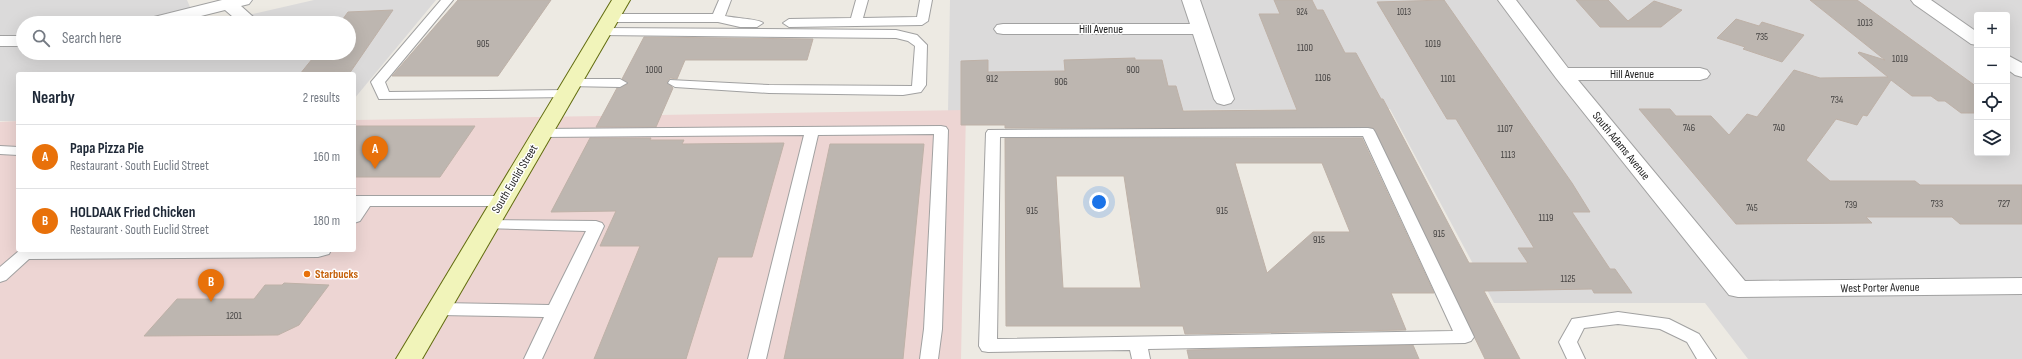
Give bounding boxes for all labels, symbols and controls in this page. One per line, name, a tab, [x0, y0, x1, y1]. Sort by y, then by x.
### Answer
house number: 924	[1296, 7, 1308, 18]
house number: 1013	[1397, 7, 1411, 18]
map controls	[1974, 12, 2010, 156]
button: +	[1974, 12, 2010, 48]
search box	[16, 16, 356, 60]
house number: 1013	[1857, 17, 1873, 29]
street label: Hill Avenue	[1079, 22, 1123, 37]
icon: search	[30, 27, 52, 49]
text: Search here	[62, 29, 122, 48]
house number: 735	[1756, 31, 1768, 43]
house number: 905	[477, 38, 489, 50]
house number: 1019	[1425, 38, 1441, 50]
house number: 1100	[1297, 42, 1313, 54]
button: −	[1974, 48, 2010, 84]
house number: 1019	[1892, 53, 1908, 65]
house number: 1000	[646, 64, 662, 76]
house number: 900	[1126, 64, 1140, 76]
street label: Hill Avenue	[1610, 67, 1654, 82]
house number: 1106	[1315, 72, 1331, 84]
house number: 912	[986, 73, 998, 85]
house number: 1101	[1441, 73, 1456, 85]
house number: 906	[1054, 76, 1068, 88]
button: locate	[1974, 84, 2010, 120]
text: Nearby	[32, 88, 75, 108]
text: 2 results	[303, 90, 340, 106]
house number: 734	[1831, 94, 1843, 106]
street label: South Adams Avenue	[1589, 109, 1653, 183]
button: layers	[1974, 120, 2010, 156]
house number: 746	[1683, 122, 1695, 134]
house number: 740	[1773, 122, 1785, 134]
house number: 1107	[1497, 123, 1513, 135]
pin: A	[362, 136, 388, 169]
text: Papa Pizza Pie	[70, 139, 144, 158]
street label: South Euclid Street	[489, 142, 542, 216]
text: A	[42, 149, 48, 165]
text: 160 m	[314, 149, 340, 165]
house number: 1113	[1501, 149, 1515, 161]
text: Restaurant · South Euclid Street	[70, 158, 209, 174]
your location	[1089, 192, 1109, 212]
house number: 733	[1931, 198, 1943, 210]
house number: 727	[1998, 198, 2010, 210]
house number: 739	[1845, 199, 1857, 211]
house number: 745	[1746, 202, 1758, 214]
text: HOLDAAK Fried Chicken	[70, 203, 195, 222]
house number: 915	[1026, 205, 1038, 217]
house number: 915	[1216, 205, 1228, 217]
house number: 1119	[1539, 212, 1553, 224]
text: B	[42, 213, 48, 229]
text: 180 m	[314, 213, 340, 229]
text: Restaurant · South Euclid Street	[70, 222, 209, 238]
house number: 915	[1433, 228, 1445, 240]
house number: 915	[1313, 234, 1325, 246]
place label: Starbucks	[315, 267, 358, 282]
pin: B	[198, 269, 224, 302]
marker: Starbucks	[302, 269, 312, 279]
house number: 1125	[1560, 273, 1576, 285]
street label: West Porter Avenue	[1840, 280, 1920, 296]
house number: 1201	[226, 310, 242, 322]

